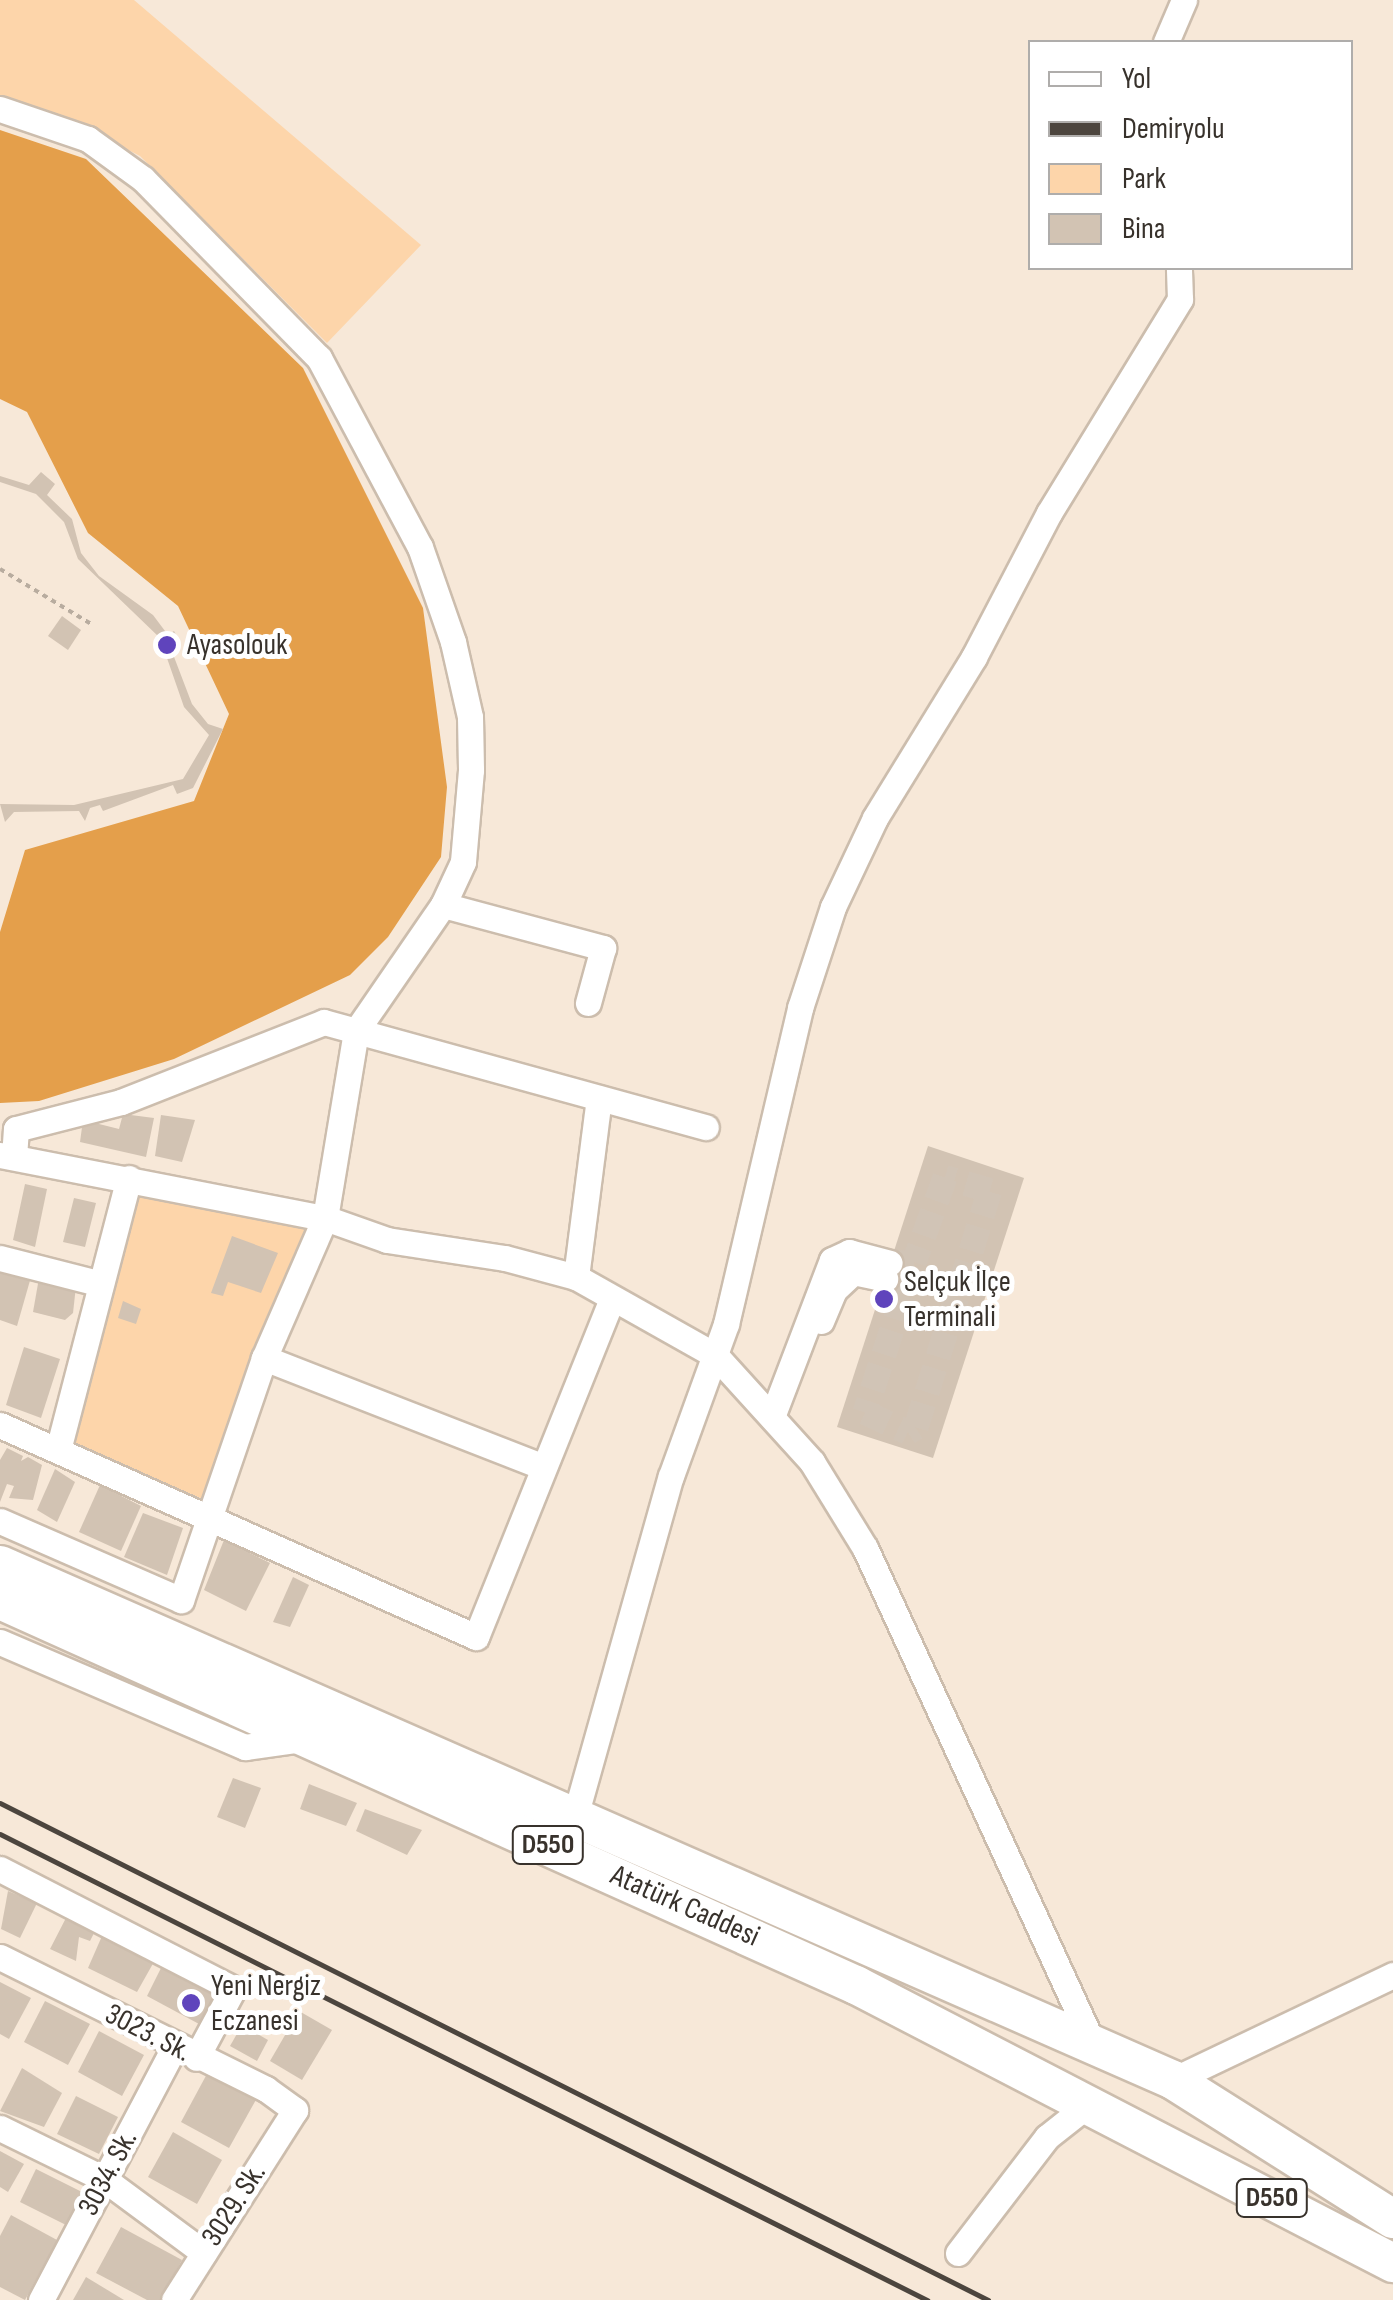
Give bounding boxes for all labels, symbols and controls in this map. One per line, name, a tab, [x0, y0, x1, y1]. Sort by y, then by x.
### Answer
legend	[1028, 40, 1353, 270]
text: Yol	[1122, 61, 1151, 97]
text: Demiryolu	[1122, 111, 1224, 147]
text: Park	[1122, 161, 1166, 197]
text: Bina	[1122, 211, 1165, 247]
place label: Ayasolouk	[187, 627, 287, 663]
marker: Ayasolouk	[156, 634, 178, 656]
place label: Selçuk İlçe Terminali	[904, 1264, 1011, 1334]
marker: Selçuk İlçe Terminali	[873, 1288, 895, 1310]
road number: D550	[510, 1822, 586, 1868]
street label: Atatürk Caddesi	[605, 1857, 765, 1955]
place label: Yeni Nergiz Eczanesi	[211, 1968, 321, 2038]
marker: Yeni Nergiz Eczanesi	[180, 1992, 202, 2014]
street label: 3023. Sk.	[99, 1996, 197, 2070]
street label: 3034. Sk.	[71, 2124, 145, 2222]
street label: 3029. Sk.	[194, 2157, 274, 2253]
road number: D550	[1234, 2175, 1310, 2221]

